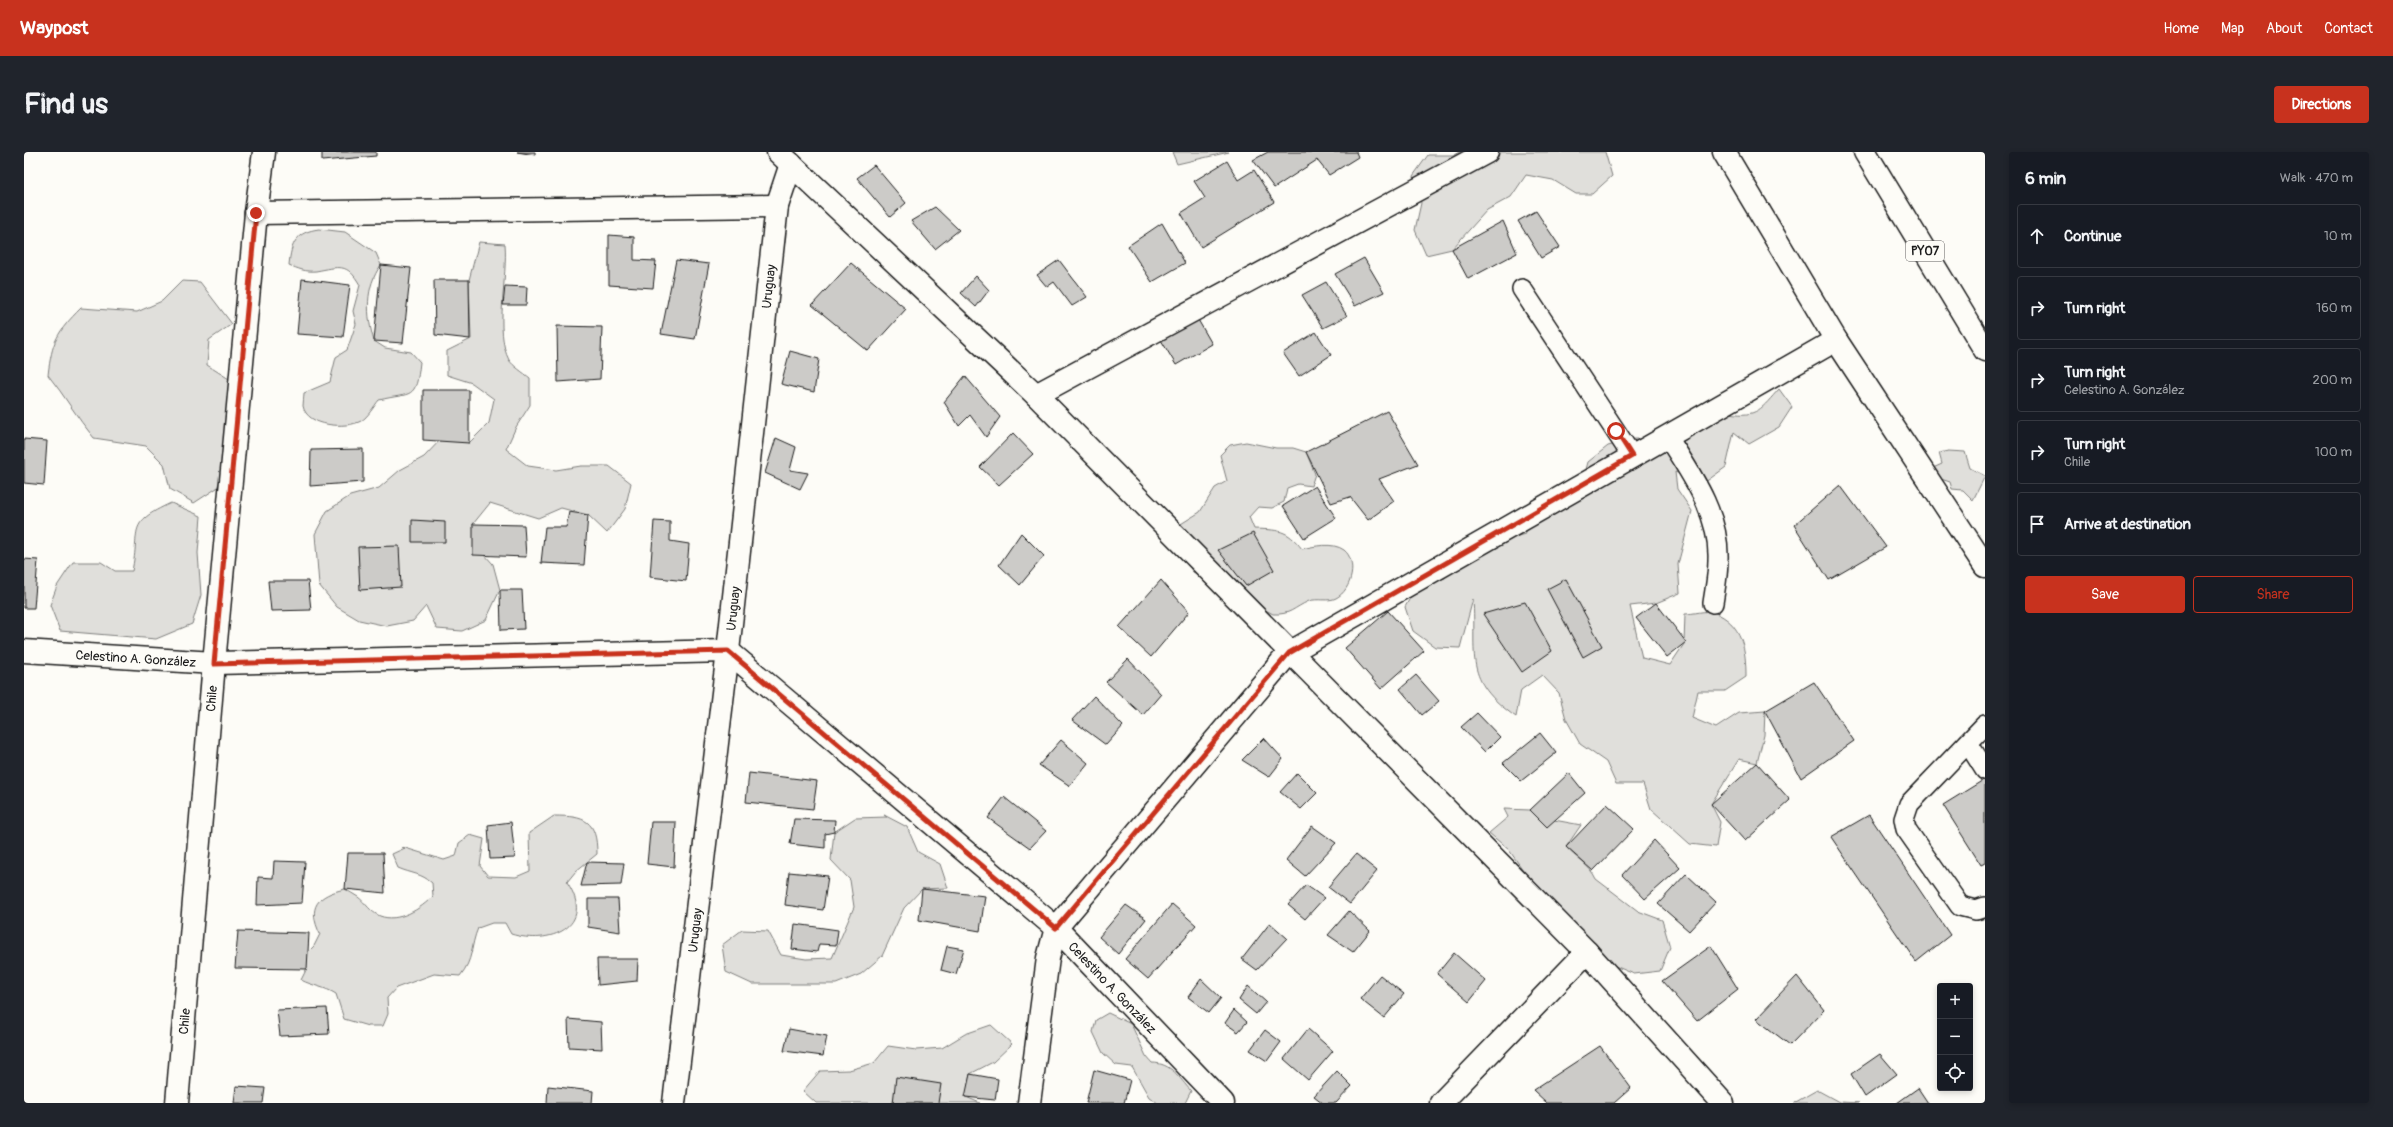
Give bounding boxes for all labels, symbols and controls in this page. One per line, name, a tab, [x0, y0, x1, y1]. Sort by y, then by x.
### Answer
text: Waypost	[20, 16, 89, 40]
text: Home	[2164, 20, 2199, 37]
text: Map	[2221, 20, 2244, 37]
text: About	[2266, 20, 2302, 37]
text: Contact	[2324, 20, 2373, 37]
button: Directions	[2274, 86, 2369, 123]
text: Find us	[24, 87, 108, 122]
text: 6 min	[2025, 168, 2066, 189]
text: Walk · 470 m	[2280, 170, 2353, 186]
route end	[247, 204, 265, 222]
icon: ahead	[2026, 225, 2048, 247]
text: Continue	[2064, 227, 2122, 246]
text: 10 m	[2324, 228, 2352, 244]
road number: PY07	[1906, 241, 1944, 261]
street label: Uruguay	[759, 263, 780, 310]
icon: right	[2026, 297, 2048, 319]
text: Turn right	[2064, 299, 2125, 318]
text: 160 m	[2316, 300, 2352, 316]
text: Turn right	[2064, 363, 2125, 382]
icon: right	[2026, 369, 2048, 391]
text: 200 m	[2313, 372, 2352, 388]
text: Celestino A. González	[2064, 382, 2185, 398]
route start	[1607, 422, 1625, 440]
text: Turn right	[2064, 435, 2125, 454]
icon: right	[2026, 441, 2048, 463]
text: 100 m	[2315, 444, 2352, 460]
text: Chile	[2064, 454, 2090, 470]
icon: arrive	[2026, 513, 2048, 535]
text: Arrive at destination	[2064, 515, 2191, 534]
button: Save	[2025, 576, 2185, 613]
button: Share	[2193, 576, 2353, 613]
street label: Uruguay	[723, 585, 744, 632]
street label: Celestino A. González	[75, 647, 197, 671]
street label: Chile	[203, 684, 221, 712]
street label: Uruguay	[685, 907, 706, 953]
street label: Celestino A. González	[1065, 939, 1160, 1038]
map controls	[1937, 983, 1973, 1091]
button: +	[1937, 983, 1973, 1019]
street label: Chile	[176, 1007, 194, 1035]
button: −	[1937, 1019, 1973, 1055]
button: locate	[1937, 1055, 1973, 1091]

